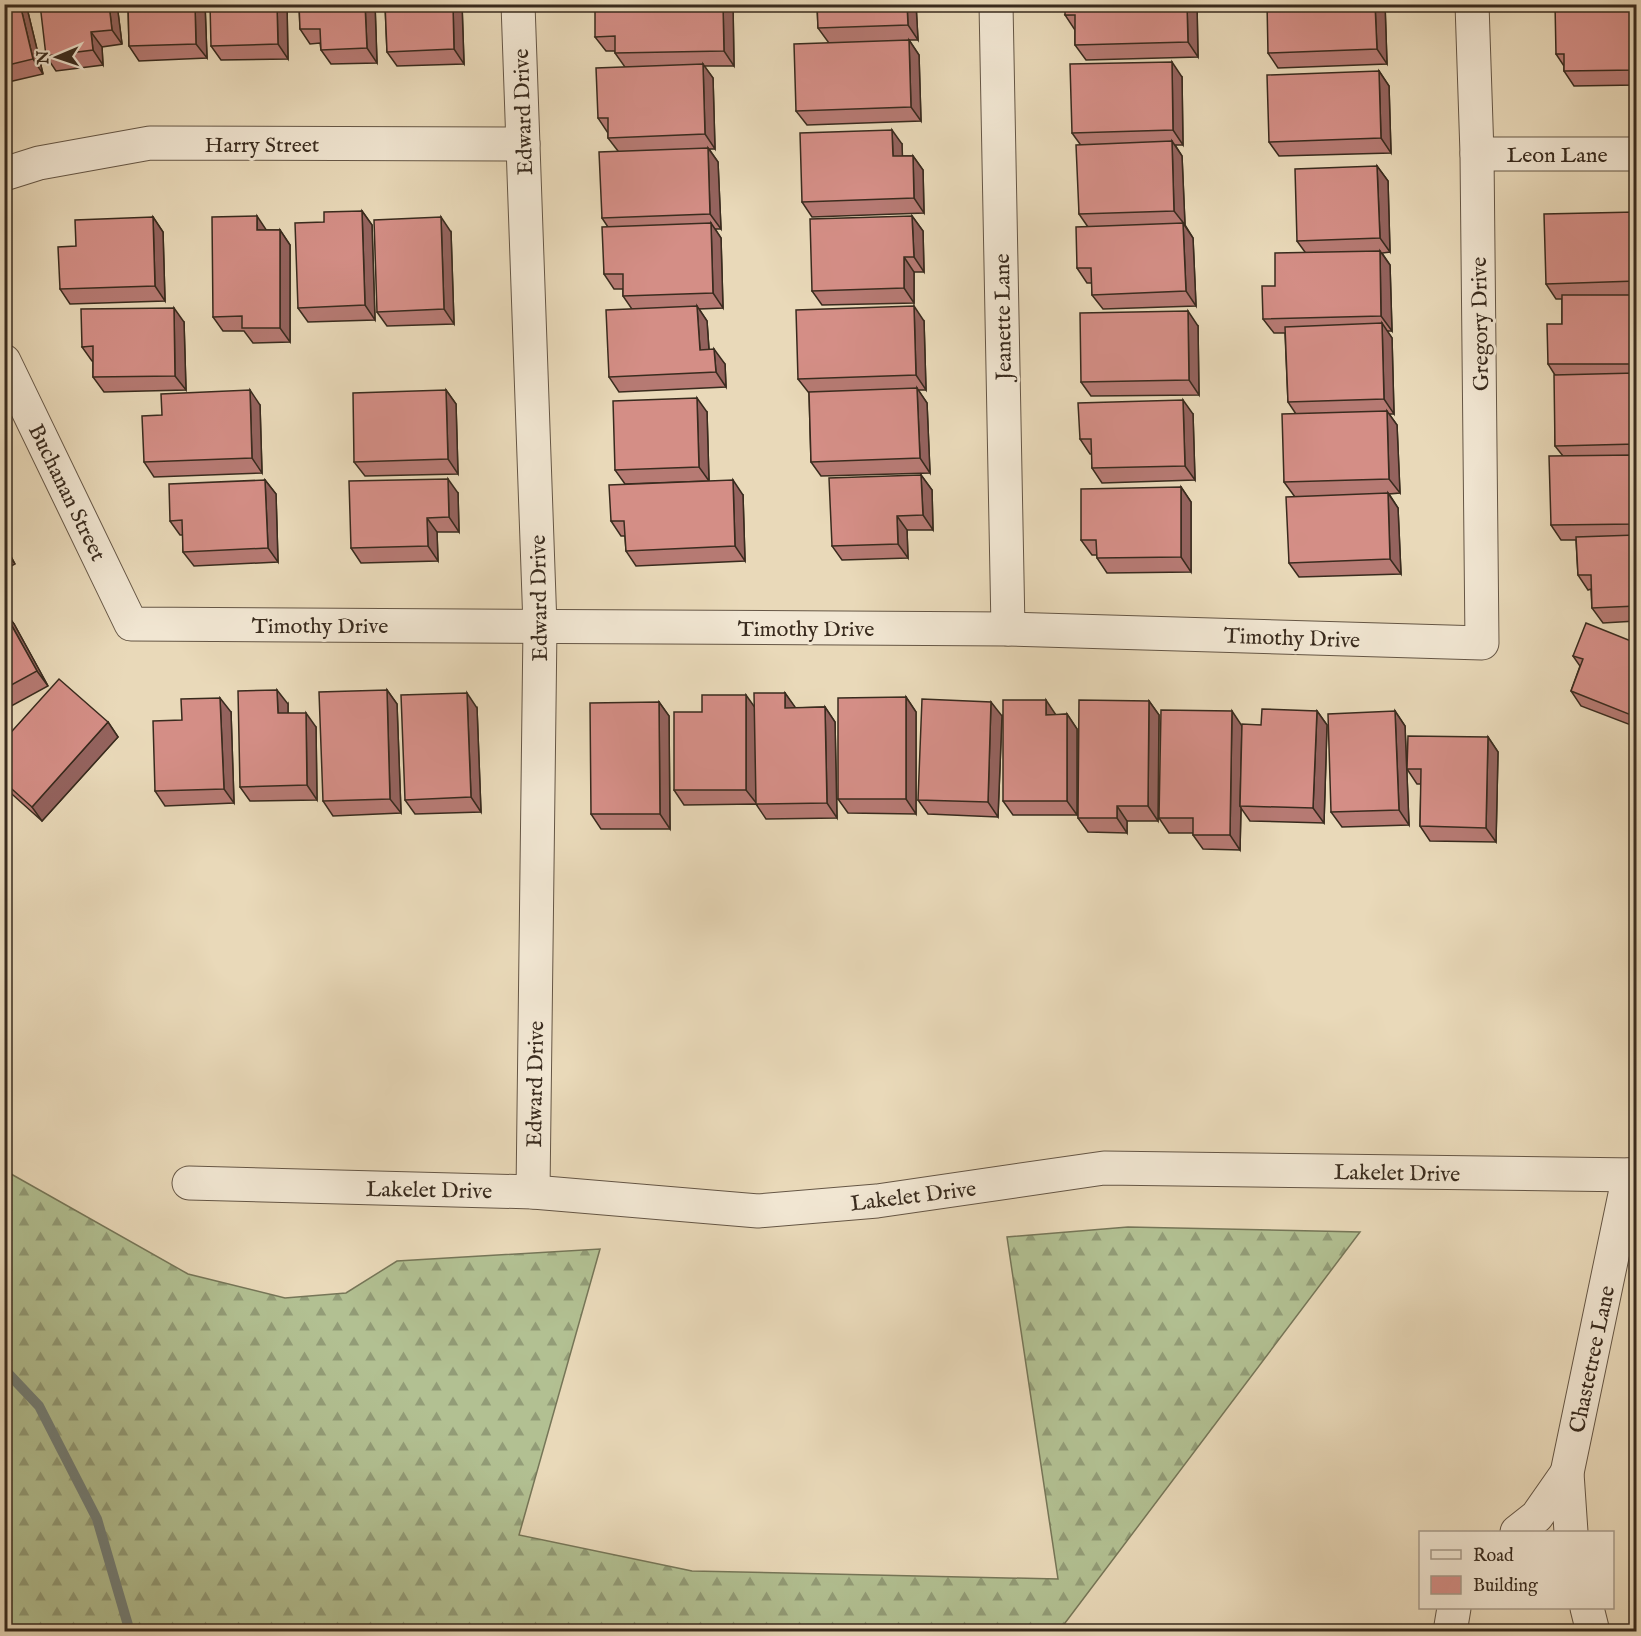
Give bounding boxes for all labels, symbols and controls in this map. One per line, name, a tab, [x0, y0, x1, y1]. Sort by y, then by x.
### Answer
north arrow	[27, 27, 87, 87]
street label: Edward Drive	[508, 48, 540, 176]
text: N	[34, 50, 54, 66]
street label: Harry Street	[205, 132, 320, 160]
street label: Leon Lane	[1506, 142, 1608, 170]
street label: Jeanette Lane	[989, 253, 1019, 384]
street label: Gregory Drive	[1466, 257, 1496, 391]
street label: Buchanan Street	[21, 420, 112, 566]
street label: Edward Drive	[525, 534, 555, 661]
street label: Timothy Drive	[252, 613, 388, 641]
street label: Timothy Drive	[738, 616, 874, 644]
street label: Timothy Drive	[1223, 623, 1361, 655]
street label: Edward Drive	[521, 1021, 551, 1148]
street label: Lakelet Drive	[1333, 1159, 1460, 1189]
street label: Lakelet Drive	[849, 1175, 978, 1219]
street label: Lakelet Drive	[365, 1176, 492, 1206]
street label: Chastetree Lane	[1564, 1283, 1622, 1436]
legend	[1419, 1531, 1614, 1609]
text: Road	[1473, 1545, 1514, 1568]
text: Building	[1473, 1575, 1538, 1598]

